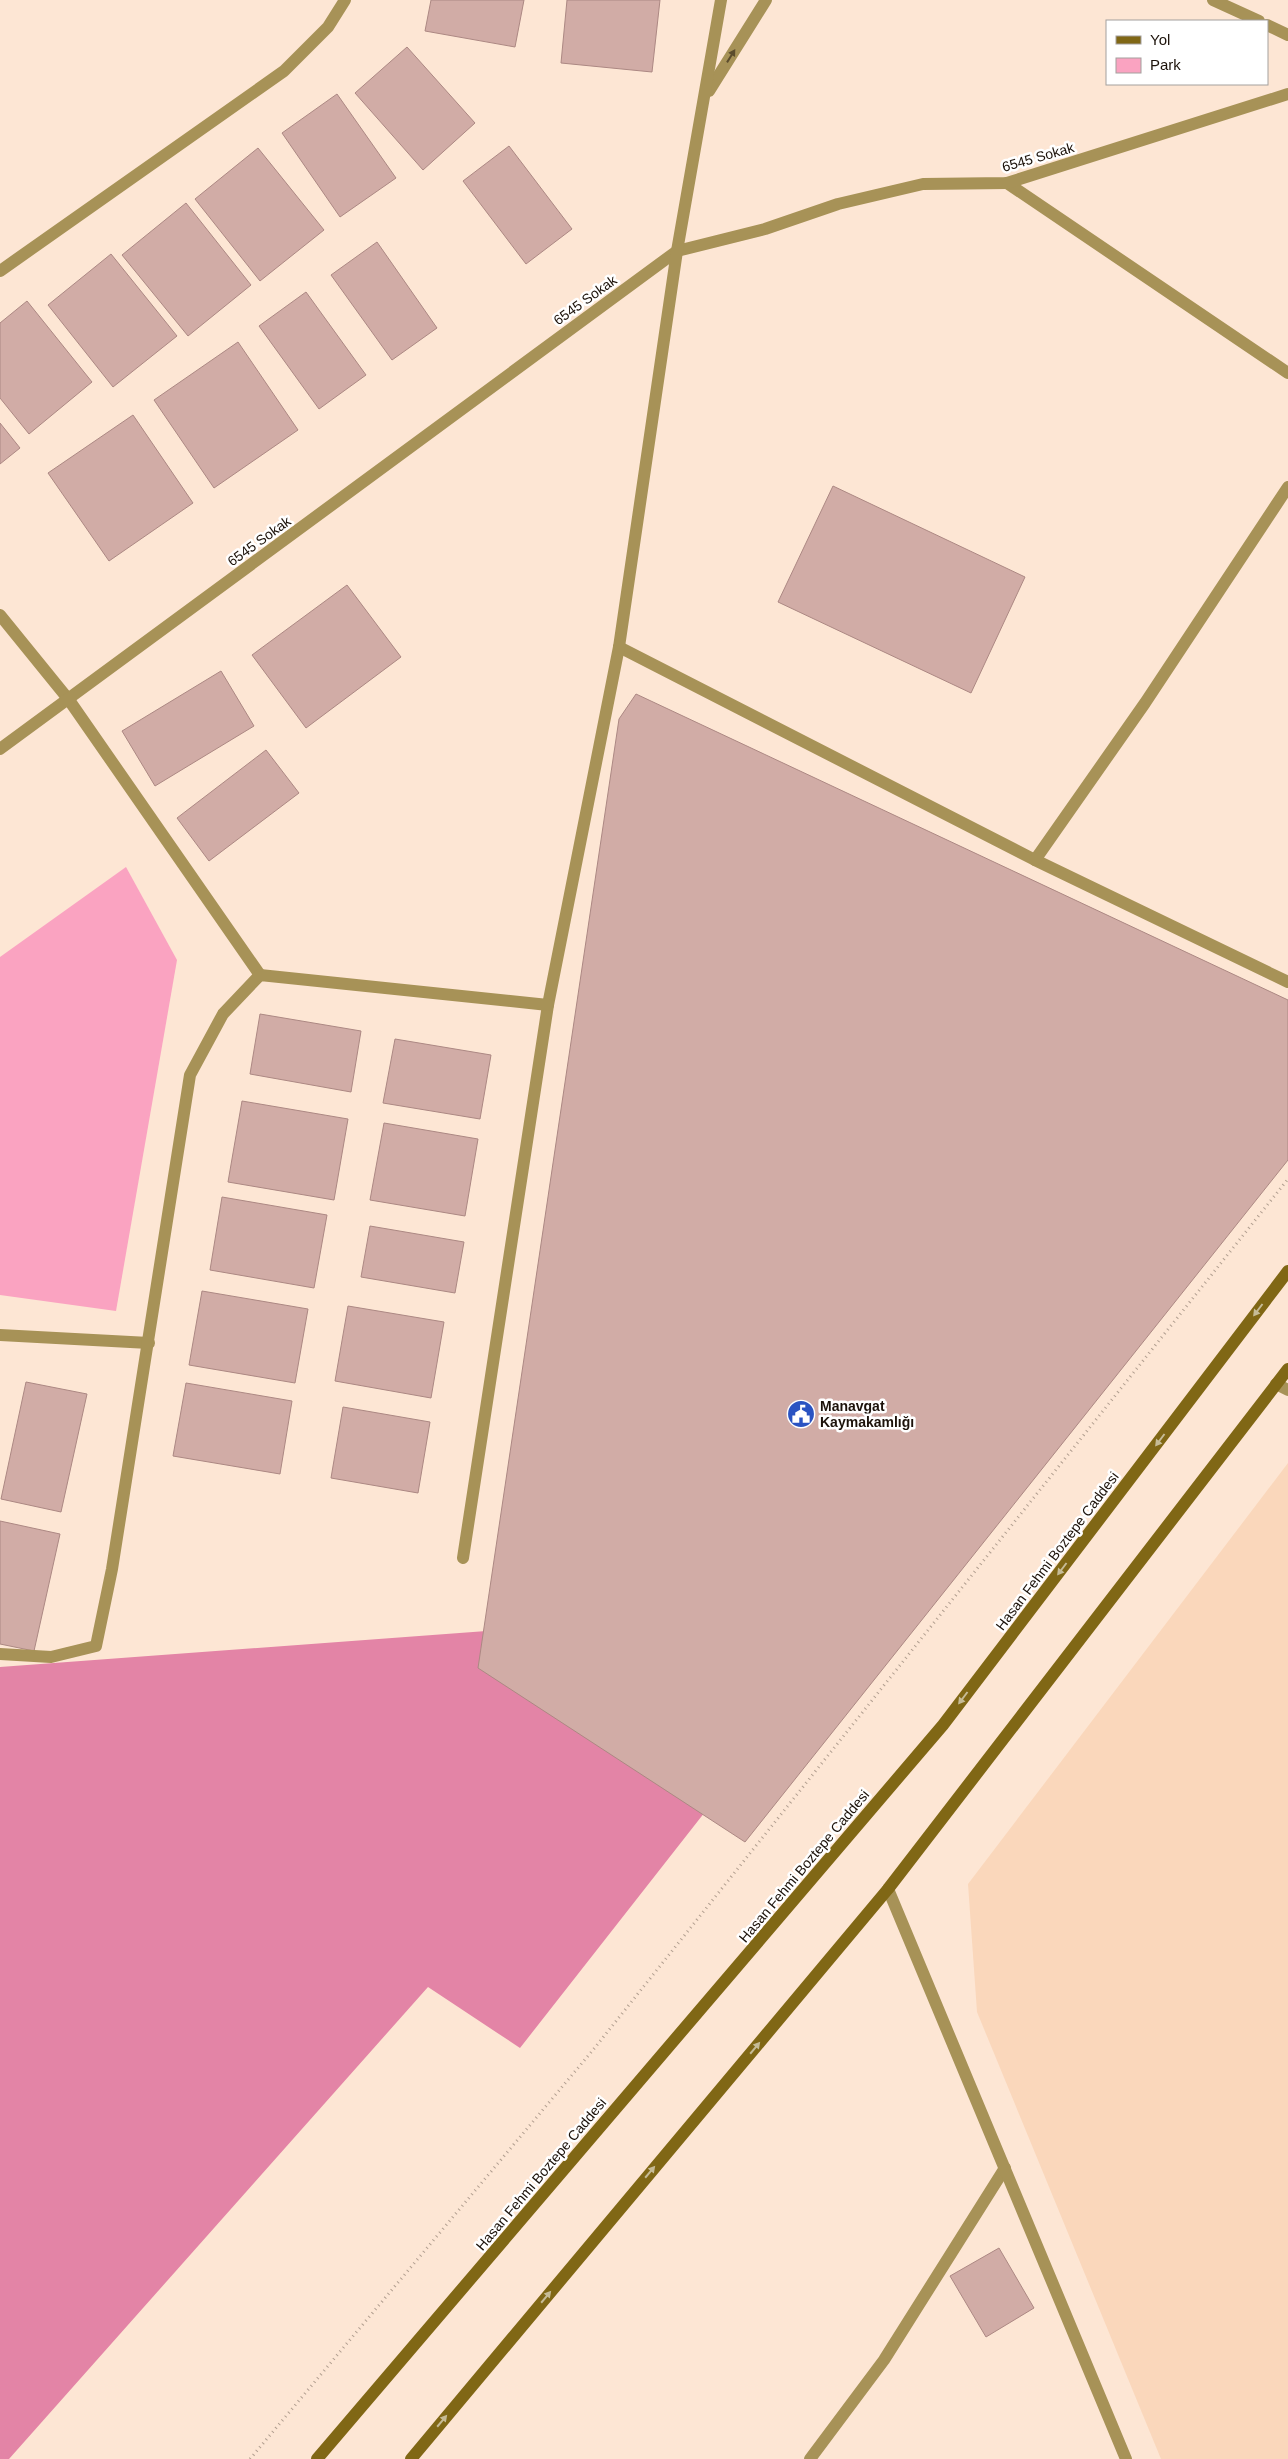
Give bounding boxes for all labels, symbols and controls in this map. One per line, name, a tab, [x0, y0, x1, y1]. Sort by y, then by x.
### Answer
legend	[1106, 20, 1268, 85]
text: Yol	[1150, 31, 1170, 48]
one-way arrow	[726, 50, 735, 63]
text: Park	[1150, 56, 1181, 73]
street label: 6545 Sokak	[1000, 139, 1077, 175]
street label: 6545 Sokak	[550, 271, 620, 328]
street label: 6545 Sokak	[224, 512, 294, 569]
one-way arrow	[1253, 1303, 1264, 1316]
place label: Manavgat Kaymakamlığı	[820, 1398, 914, 1430]
public building icon: Manavgat Kaymakamlığı	[786, 1399, 816, 1429]
one-way arrow	[1155, 1433, 1165, 1447]
street label: Hasan Fehmi Boztepe Caddesi	[992, 1469, 1122, 1633]
one-way arrow	[1056, 1562, 1067, 1575]
one-way arrow	[958, 1691, 969, 1704]
street label: Hasan Fehmi Boztepe Caddesi	[736, 1787, 872, 1945]
one-way arrow	[749, 2041, 760, 2054]
street label: Hasan Fehmi Boztepe Caddesi	[473, 2095, 609, 2253]
one-way arrow	[645, 2166, 656, 2179]
one-way arrow	[540, 2291, 552, 2303]
one-way arrow	[436, 2415, 447, 2428]

